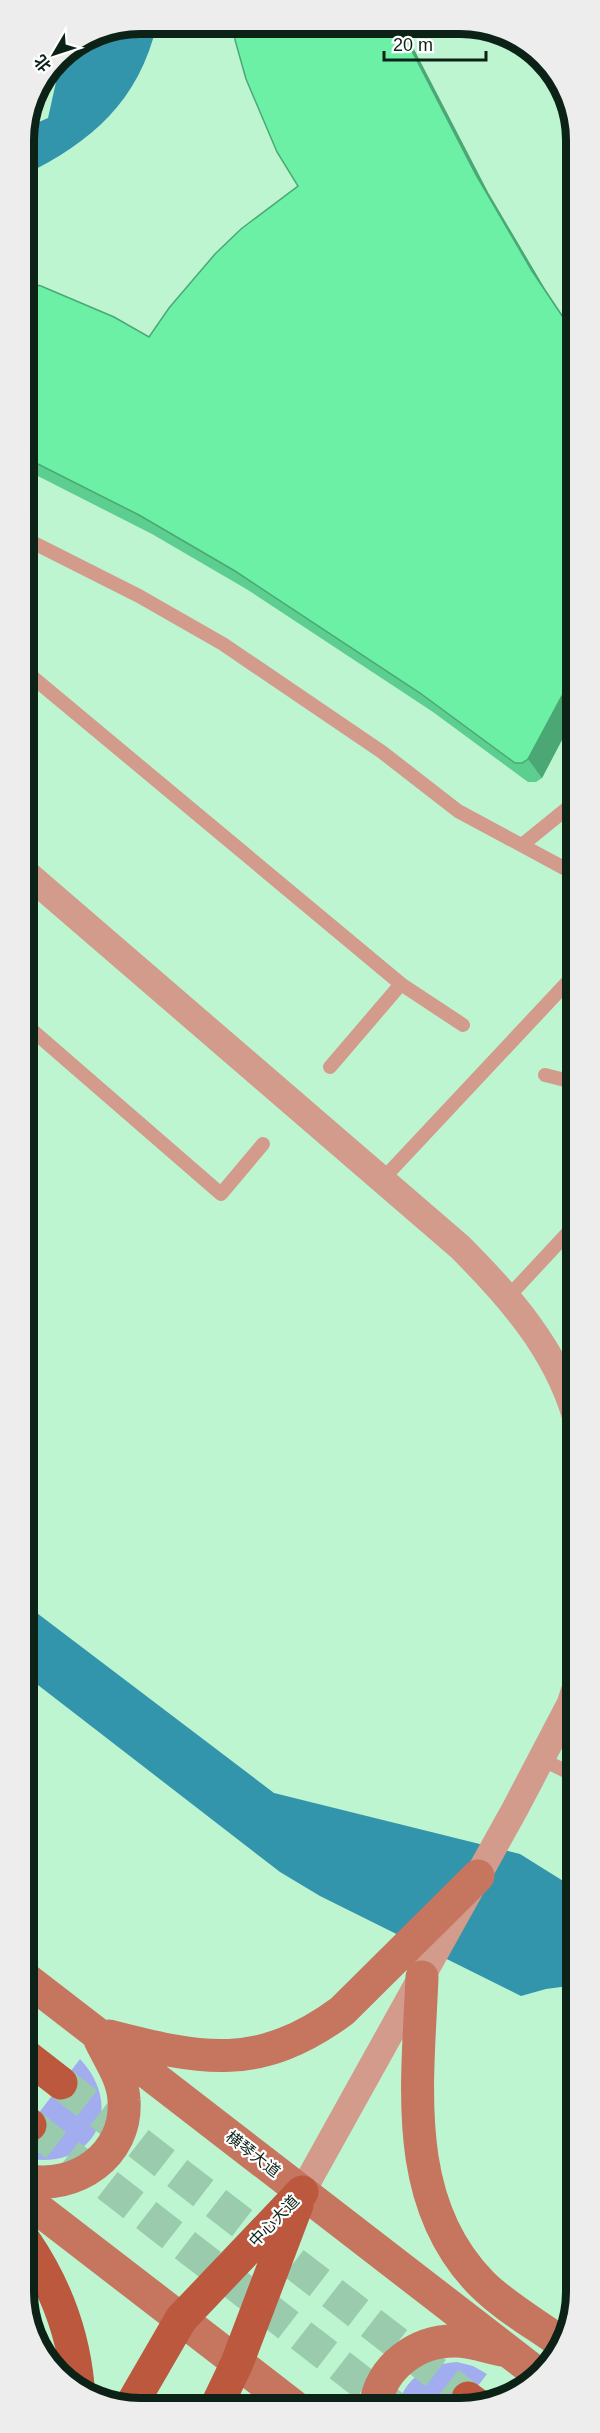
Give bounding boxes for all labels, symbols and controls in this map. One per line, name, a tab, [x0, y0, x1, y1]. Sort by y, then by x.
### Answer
north arrow	[24, 24, 84, 84]
scale bar	[384, 24, 486, 62]
text: 20 m	[393, 35, 433, 55]
text: 北	[31, 52, 54, 75]
street label: 横琴大道	[223, 2128, 283, 2180]
street label: 中心大道	[246, 2192, 302, 2250]

